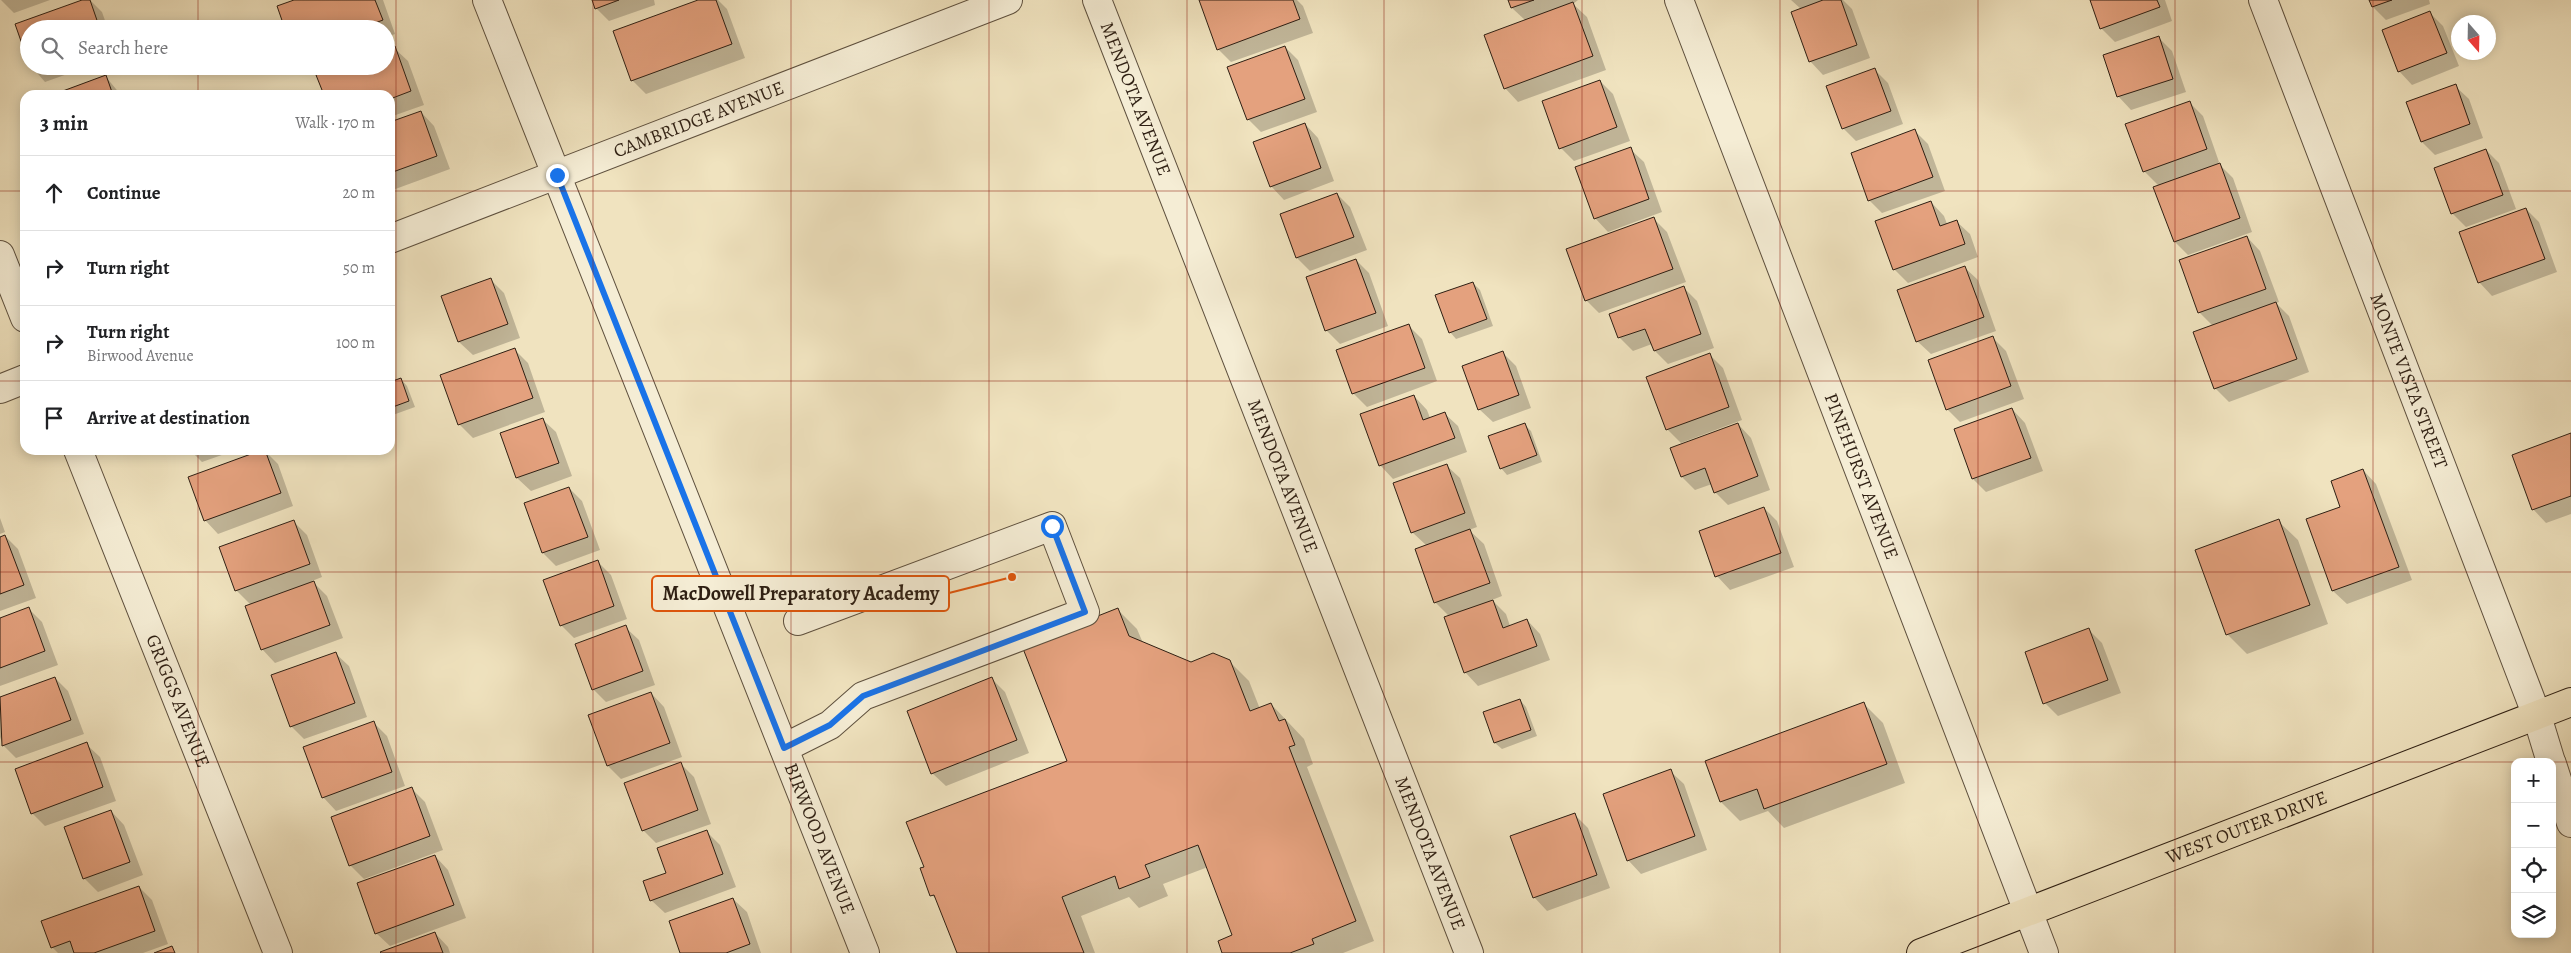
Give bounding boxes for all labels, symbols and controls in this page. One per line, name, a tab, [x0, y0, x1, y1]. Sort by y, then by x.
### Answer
north arrow	[2451, 15, 2496, 60]
street label: MENDOTA AVENUE	[1094, 18, 1177, 179]
search box	[20, 20, 395, 75]
icon: search	[38, 34, 66, 62]
text: Search here	[78, 35, 168, 61]
street label: CAMBRIDGE AVENUE	[610, 75, 788, 164]
text: 3 min	[40, 109, 88, 137]
text: Walk · 170 m	[295, 112, 375, 134]
route end	[546, 164, 569, 187]
icon: ahead	[40, 179, 68, 207]
text: Continue	[87, 180, 161, 206]
text: 20 m	[342, 182, 375, 204]
icon: right	[40, 254, 68, 282]
text: Turn right	[87, 255, 169, 281]
text: 50 m	[343, 257, 375, 279]
street label: MONTE VISTA STREET	[2363, 290, 2454, 473]
text: Turn right	[87, 319, 169, 345]
icon: right	[40, 329, 68, 357]
text: 100 m	[336, 332, 375, 354]
text: Birwood Avenue	[87, 345, 194, 367]
street label: PINEHURST AVENUE	[1818, 389, 1905, 563]
street label: MENDOTA AVENUE	[1241, 395, 1325, 557]
icon: arrive	[40, 404, 68, 432]
text: Arrive at destination	[87, 405, 250, 431]
route start	[1041, 515, 1064, 538]
callout: MacDowell Preparatory Academy	[652, 576, 949, 611]
text: MacDowell Preparatory Academy	[663, 580, 940, 607]
street label: GRIGGS AVENUE	[140, 630, 216, 771]
map controls	[2511, 758, 2556, 938]
button: +	[2511, 758, 2556, 803]
street label: BIRWOOD AVENUE	[778, 759, 861, 918]
street label: MENDOTA AVENUE	[1388, 773, 1472, 934]
street label: WEST OUTER DRIVE	[2161, 784, 2331, 871]
button: −	[2511, 803, 2556, 848]
button: locate	[2511, 848, 2556, 893]
button: layers	[2511, 893, 2556, 938]

